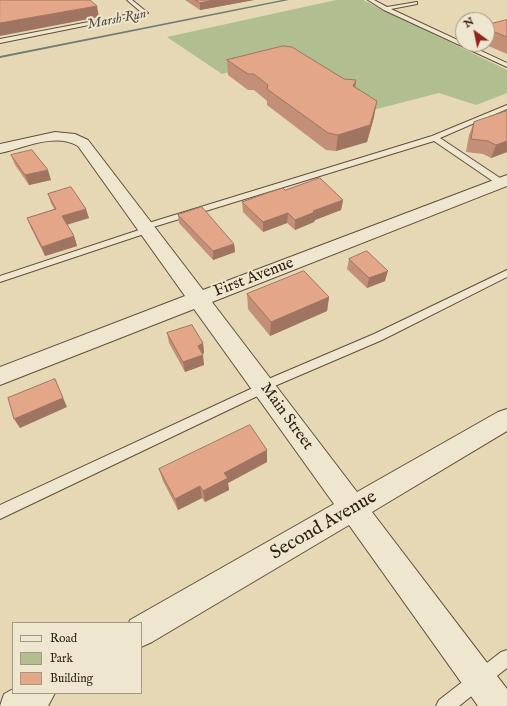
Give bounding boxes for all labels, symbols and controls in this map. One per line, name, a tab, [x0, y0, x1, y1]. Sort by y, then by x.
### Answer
water label: Marsh Run	[86, 6, 148, 34]
north arrow	[455, 12, 495, 52]
text: N	[461, 14, 477, 31]
street label: First Avenue	[211, 254, 297, 302]
street label: Main Street	[255, 380, 317, 454]
street label: Second Avenue	[267, 486, 381, 566]
legend	[12, 622, 142, 694]
text: Road	[50, 631, 77, 646]
text: Park	[50, 651, 73, 666]
text: Building	[50, 671, 93, 686]

